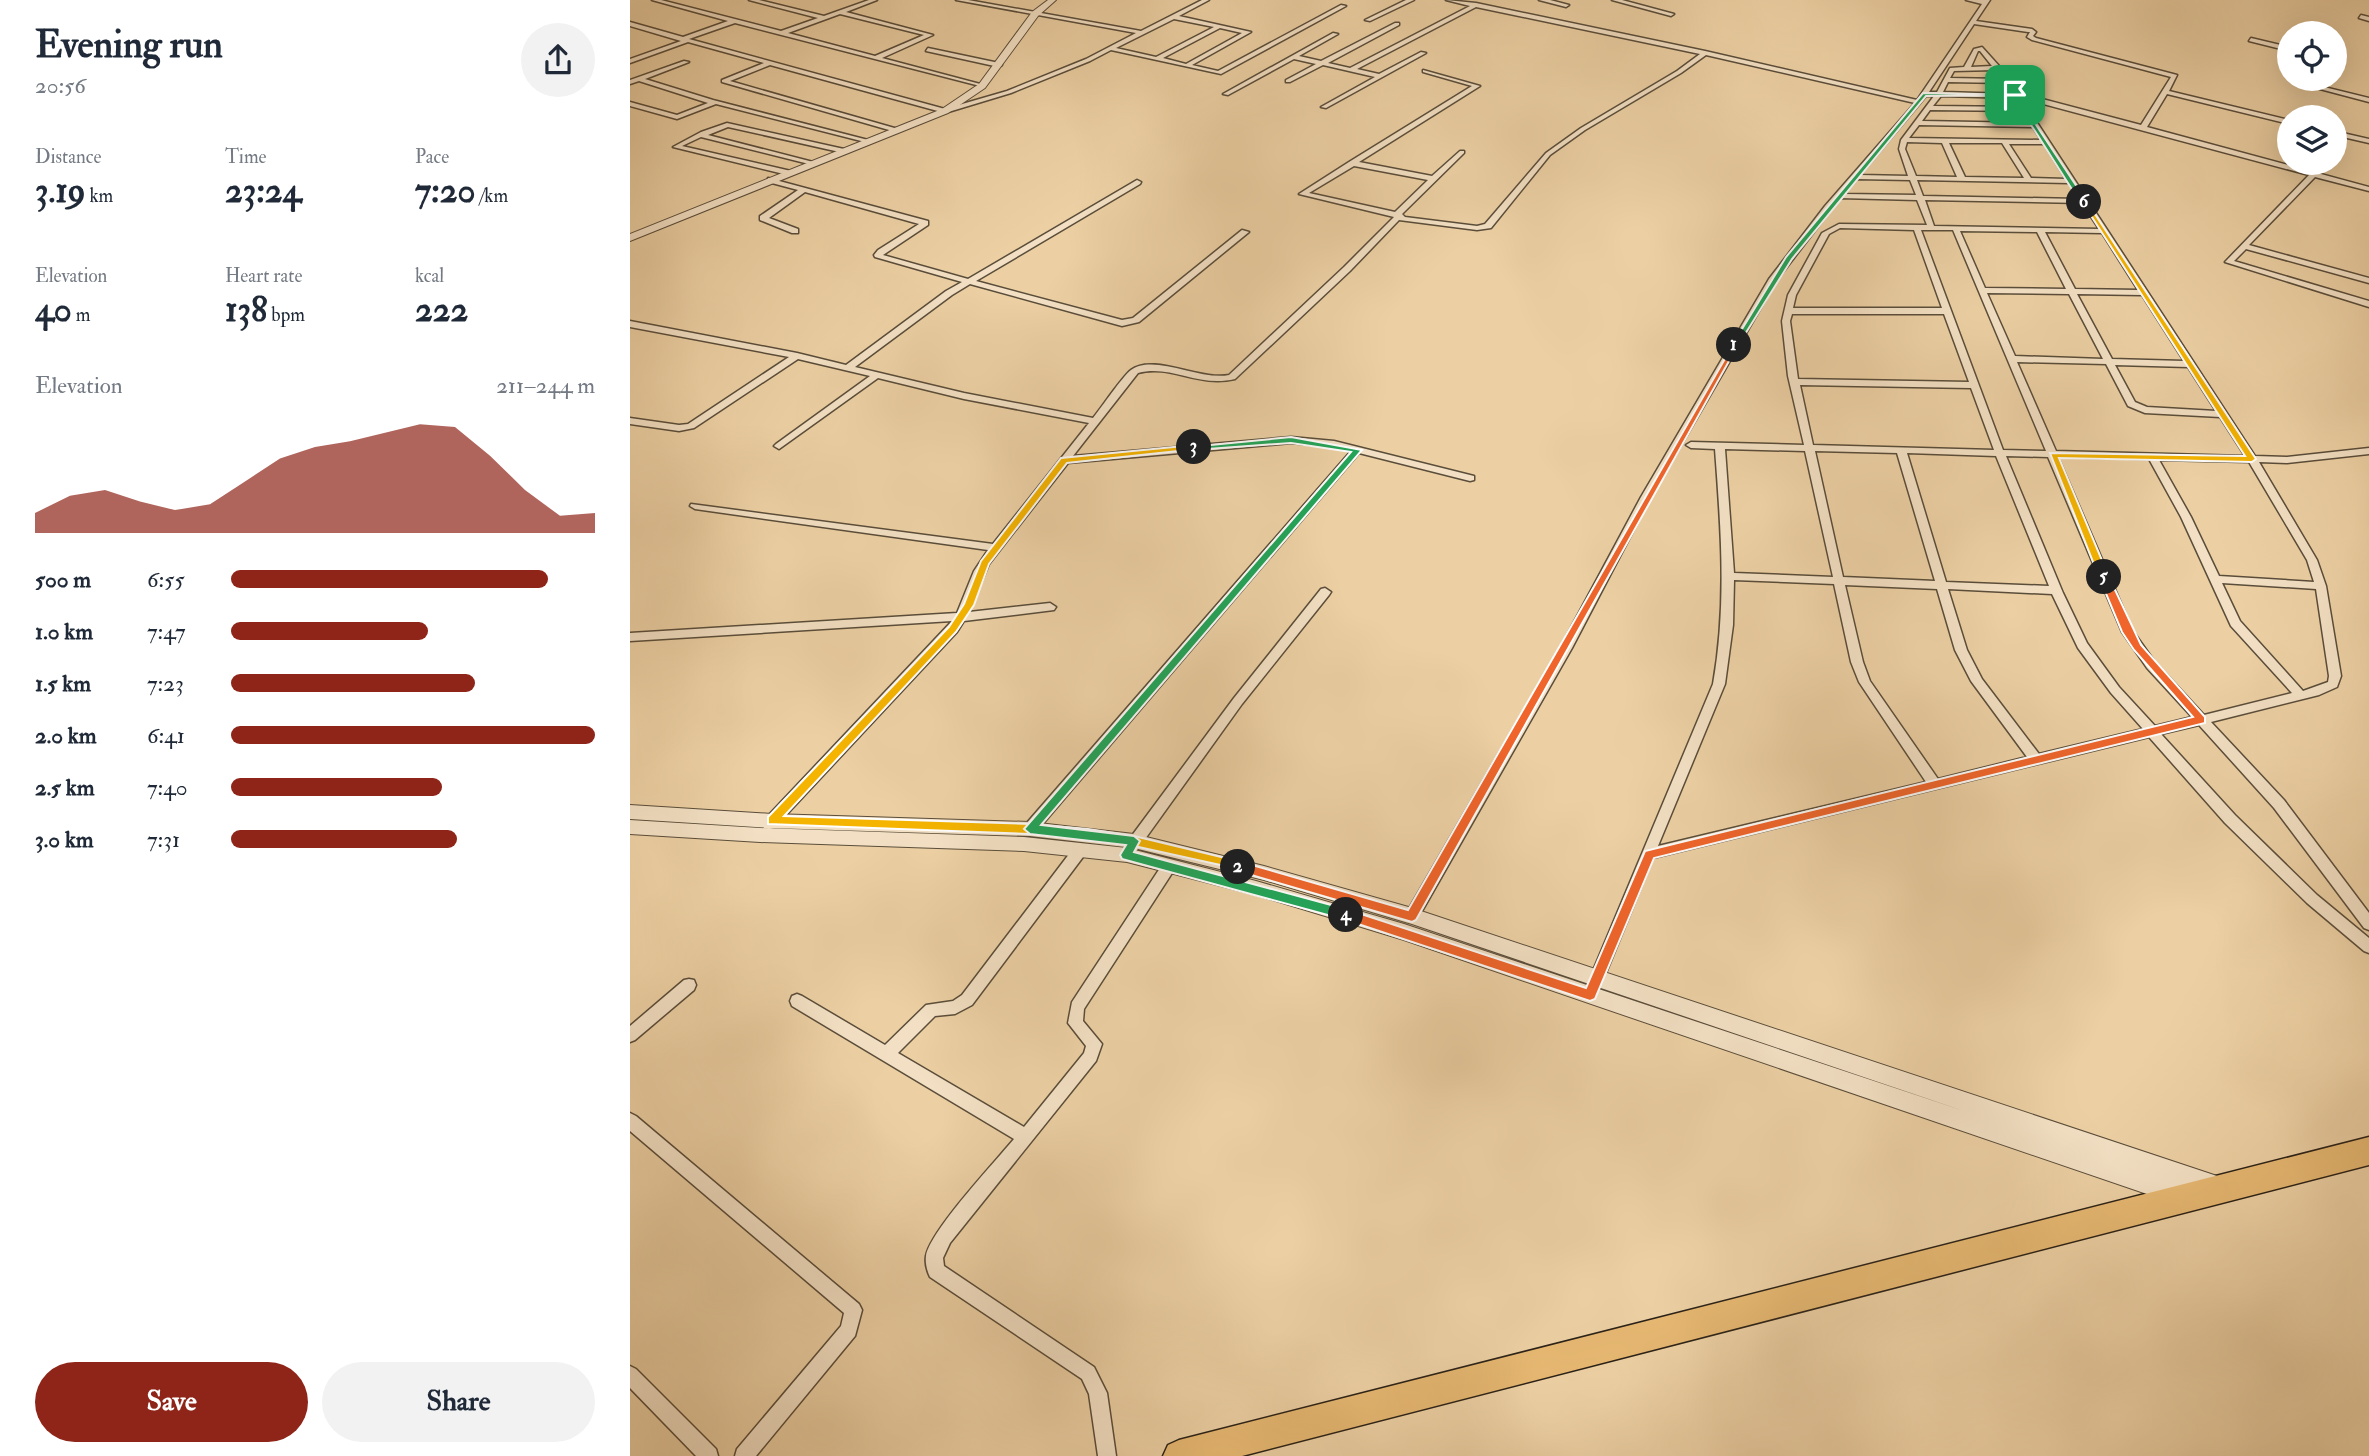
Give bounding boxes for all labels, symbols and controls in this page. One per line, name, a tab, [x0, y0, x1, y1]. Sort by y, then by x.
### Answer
text: Evening run	[35, 21, 223, 69]
map controls	[2277, 21, 2347, 175]
button: locate	[2277, 21, 2347, 91]
button: share	[521, 23, 595, 97]
pin	[1985, 65, 2045, 125]
text: 20:56	[35, 71, 86, 100]
icon: arrive	[1996, 76, 2034, 114]
button: layers	[2277, 105, 2347, 175]
text: Distance	[35, 145, 101, 169]
text: Time	[225, 145, 267, 169]
text: Pace	[415, 145, 449, 169]
text: 3.19	[35, 169, 86, 213]
text: 23:24	[225, 169, 301, 213]
text: 7:20	[415, 169, 475, 213]
text: km	[86, 184, 113, 208]
text: /km	[475, 184, 508, 208]
pin: 6	[2066, 184, 2102, 220]
text: 6	[2079, 189, 2088, 213]
text: Elevation	[35, 264, 107, 288]
text: Heart rate	[225, 264, 302, 288]
text: kcal	[415, 264, 444, 288]
text: 40	[35, 288, 72, 332]
text: 138	[225, 288, 267, 332]
text: 222	[415, 288, 468, 332]
text: m	[72, 303, 91, 327]
text: bpm	[267, 303, 305, 327]
pin: 1	[1716, 328, 1752, 362]
text: 1	[1730, 332, 1737, 356]
text: Elevation	[35, 371, 123, 400]
text: 211–244 m	[496, 371, 595, 400]
pin: 3	[1176, 430, 1212, 464]
text: 3	[1190, 434, 1197, 458]
pin: 5	[2086, 560, 2122, 594]
text: 5	[2099, 564, 2108, 588]
text: 500 m	[35, 565, 91, 594]
text: 6:55	[147, 565, 185, 594]
text: 1.0 km	[35, 617, 93, 646]
text: 7:47	[147, 617, 186, 646]
text: 1.5 km	[35, 669, 91, 698]
text: 7:23	[147, 669, 184, 698]
text: 2.0 km	[35, 721, 97, 750]
text: 6:41	[147, 721, 185, 750]
text: 2.5 km	[35, 773, 95, 802]
text: 7:40	[147, 773, 187, 802]
text: 3.0 km	[35, 825, 94, 854]
text: 7:31	[147, 825, 180, 854]
pin: 2	[1220, 850, 1256, 884]
text: 2	[1233, 854, 1242, 878]
pin: 4	[1328, 898, 1364, 932]
text: 4	[1340, 902, 1351, 926]
button: Save	[35, 1362, 308, 1442]
button: Share	[322, 1362, 595, 1442]

